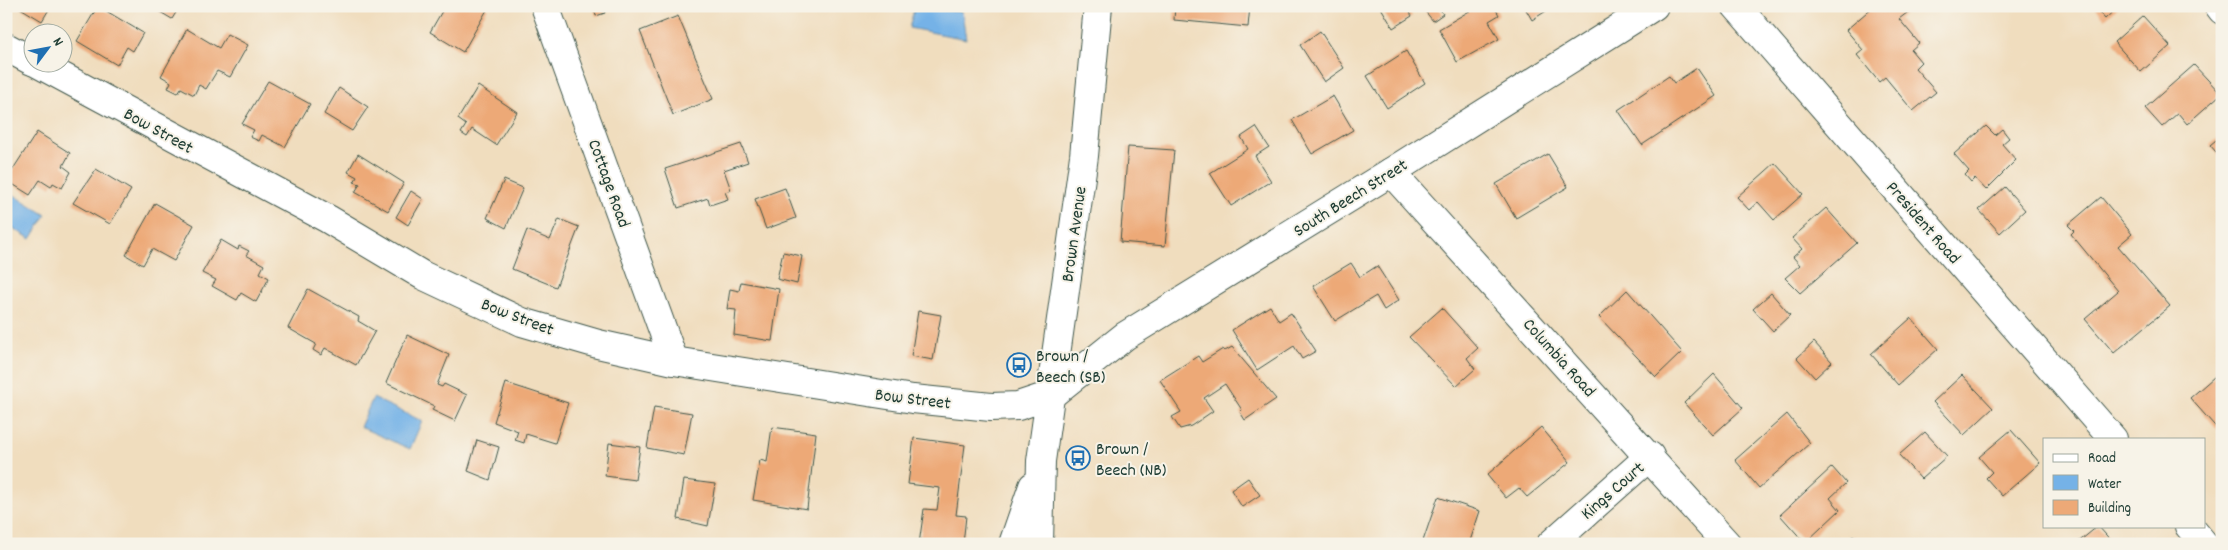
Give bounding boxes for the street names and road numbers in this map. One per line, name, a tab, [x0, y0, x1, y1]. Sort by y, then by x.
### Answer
street label: Bow Street	[118, 103, 197, 162]
street label: Cottage Road	[580, 136, 635, 231]
street label: South Beech Street	[1289, 154, 1414, 244]
street label: President Road	[1879, 177, 1965, 271]
street label: Brown Avenue	[1056, 185, 1095, 284]
street label: Bow Street	[477, 293, 557, 344]
street label: Columbia Road	[1516, 314, 1600, 404]
street label: Bow Street	[873, 383, 952, 418]
street label: Kings Court	[1576, 457, 1651, 527]

